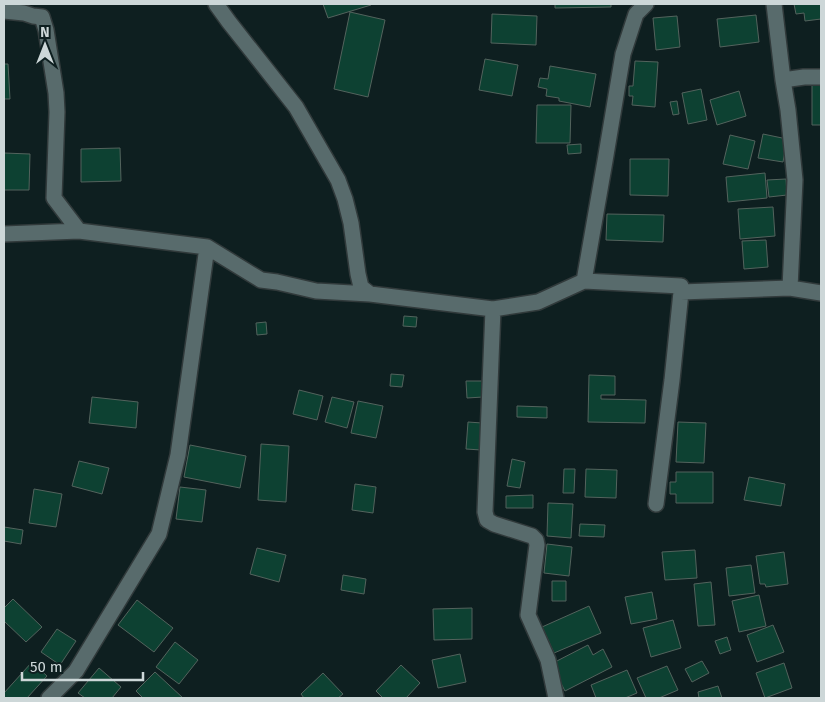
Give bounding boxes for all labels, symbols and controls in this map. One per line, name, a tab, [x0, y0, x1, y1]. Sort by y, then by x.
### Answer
north arrow	[20, 20, 70, 70]
text: N	[40, 24, 50, 41]
scale bar	[22, 650, 144, 682]
text: 50 m	[30, 658, 63, 676]

